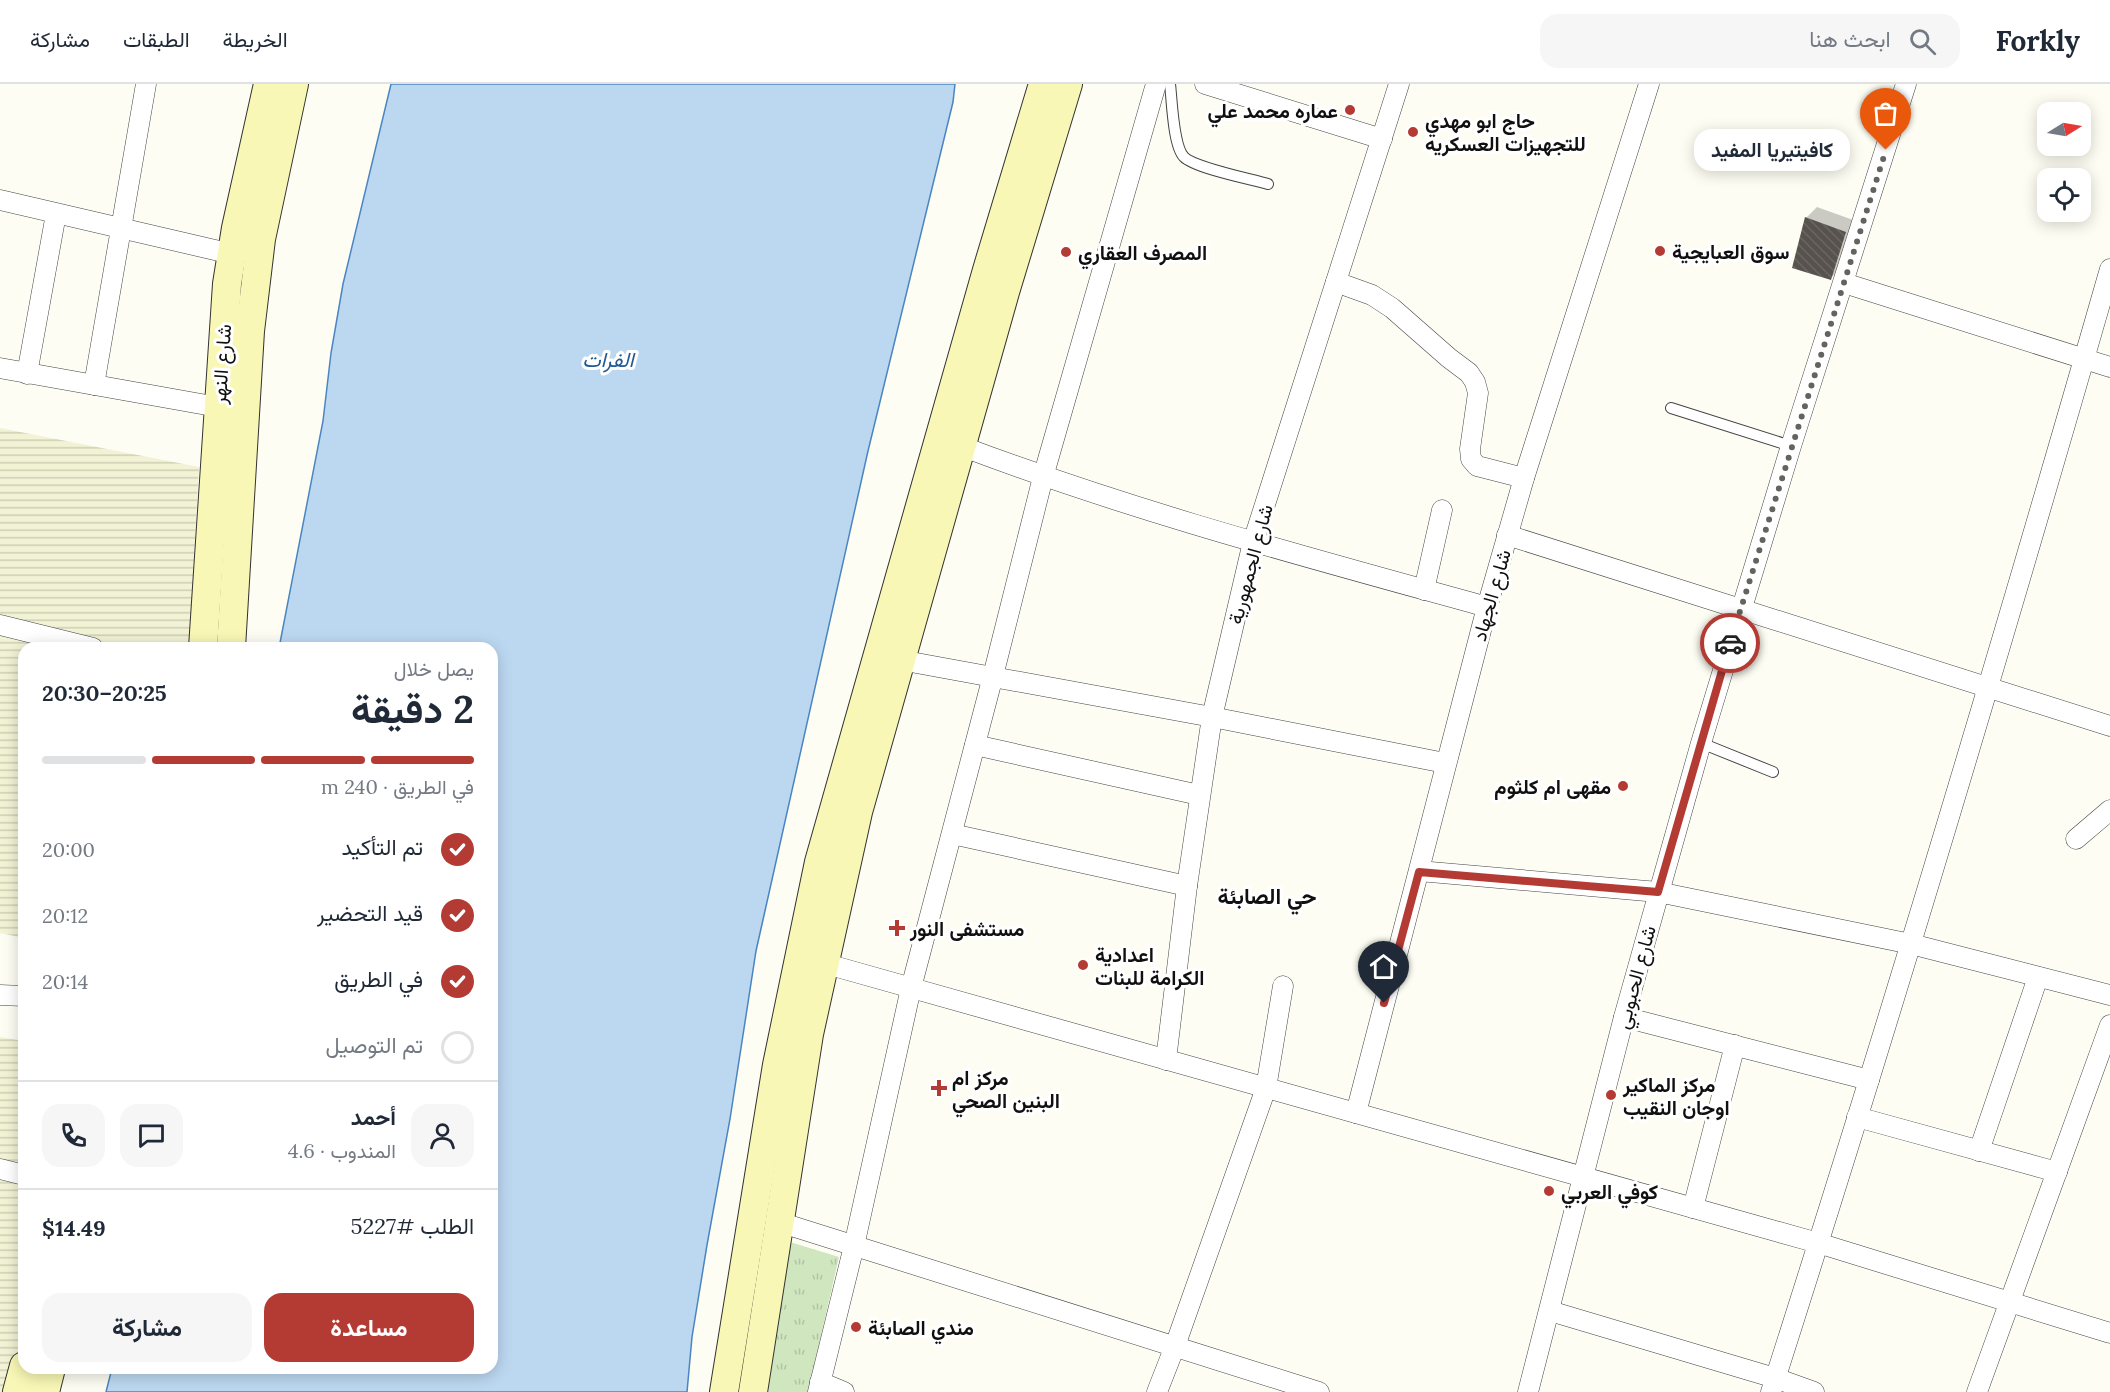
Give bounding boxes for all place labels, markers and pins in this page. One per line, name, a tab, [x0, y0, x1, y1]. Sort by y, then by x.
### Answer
pin	[1860, 88, 1911, 150]
place label: عماره محمد علي	[1208, 98, 1338, 128]
marker: عماره محمد علي	[1343, 103, 1357, 117]
place label: حاج ابو مهدي للتجهيزات العسكريه	[1425, 108, 1586, 157]
marker: حاج ابو مهدي للتجهيزات العسكريه	[1406, 125, 1420, 139]
callout: كافيتيريا المفيد	[1694, 129, 1850, 171]
place label: سوق العبايجية	[1672, 239, 1790, 265]
place label: المصرف العقاري	[1078, 240, 1207, 270]
marker: سوق العبايجية	[1653, 244, 1667, 258]
marker: المصرف العقاري	[1059, 245, 1073, 259]
place label: مقهى ام كلثوم	[1494, 774, 1611, 800]
marker: مقهى ام كلثوم	[1616, 779, 1630, 793]
place label: مستشفى النور	[909, 916, 1025, 942]
marker: مستشفى النور	[888, 919, 906, 937]
pin	[1358, 941, 1409, 1003]
place label: اعدادية الكرامة للبنات	[1095, 942, 1204, 991]
marker: اعدادية الكرامة للبنات	[1076, 958, 1090, 972]
place label: مركز ام البنين الصحي	[952, 1065, 1060, 1118]
place label: مركز الماكير اوجان النقيب	[1622, 1072, 1730, 1121]
marker: مركز ام البنين الصحي	[930, 1079, 948, 1097]
marker: مركز الماكير اوجان النقيب	[1604, 1088, 1618, 1102]
place label: كوفي العربي	[1561, 1179, 1658, 1209]
marker: كوفي العربي	[1542, 1184, 1556, 1198]
place label: مندي الصابئة	[868, 1315, 974, 1345]
marker: مندي الصابئة	[849, 1320, 863, 1334]

